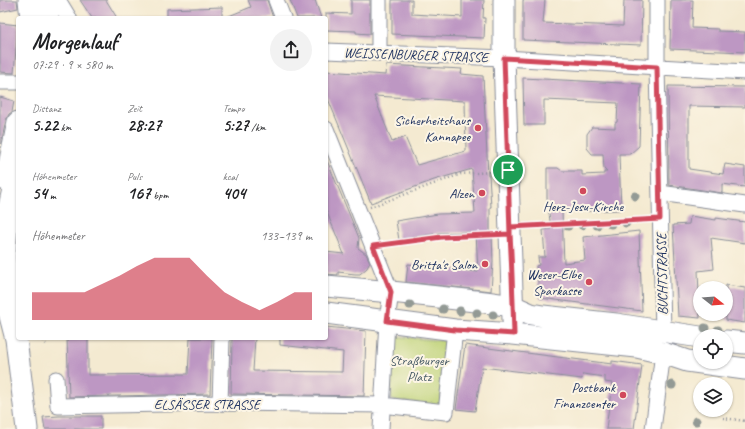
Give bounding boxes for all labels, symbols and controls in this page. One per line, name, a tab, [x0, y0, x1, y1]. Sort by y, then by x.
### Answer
text: Morgenlauf	[32, 28, 117, 56]
button: share	[270, 29, 312, 71]
street label: WEISSENBURGER STRASSE	[344, 44, 490, 66]
text: 07:29 · 9 × 580 m	[32, 57, 113, 73]
text: Distanz	[32, 101, 61, 115]
text: Zeit	[127, 101, 142, 115]
text: Tempo	[223, 101, 244, 115]
place label: Sicherheitshaus Kannapee	[394, 112, 471, 145]
text: 5.22	[32, 115, 58, 136]
text: 28:27	[127, 115, 161, 136]
text: 5:27	[223, 115, 249, 136]
text: km	[58, 120, 71, 134]
text: /km	[249, 120, 266, 134]
marker: Sicherheitshaus Kannapee	[473, 123, 483, 133]
pin	[491, 153, 525, 187]
icon: arrive	[497, 159, 519, 181]
text: Höhenmeter	[32, 169, 77, 183]
text: Puls	[127, 169, 142, 183]
text: kcal	[223, 169, 237, 183]
text: 54	[32, 183, 47, 204]
text: 167	[127, 183, 151, 204]
text: 404	[223, 183, 246, 204]
place label: Alzen	[449, 185, 475, 202]
marker: Herz-Jesu-Kirche	[578, 186, 588, 196]
text: m	[47, 188, 56, 202]
text: bpm	[151, 188, 168, 202]
marker: Alzen	[477, 188, 487, 198]
place label: Herz-Jesu-Kirche	[543, 198, 625, 215]
text: Höhenmeter	[32, 228, 85, 244]
text: 133–139 m	[261, 228, 312, 244]
street label: BUCHTSTRASSE	[653, 231, 671, 315]
place label: Britta's Salon	[411, 256, 478, 273]
marker: Britta's Salon	[480, 259, 490, 269]
place label: Weser-Elbe Sparkasse	[527, 266, 582, 299]
marker: Weser-Elbe Sparkasse	[584, 277, 594, 287]
north arrow	[693, 281, 733, 321]
map controls	[693, 281, 733, 417]
button: locate	[693, 329, 733, 369]
park label: Straßburger Platz	[389, 352, 451, 385]
button: layers	[693, 377, 733, 417]
place label: Postbank Finanzcenter	[553, 379, 617, 412]
marker: Postbank Finanzcenter	[618, 390, 628, 400]
street label: ELSÄSSER STRASSE	[154, 396, 262, 413]

